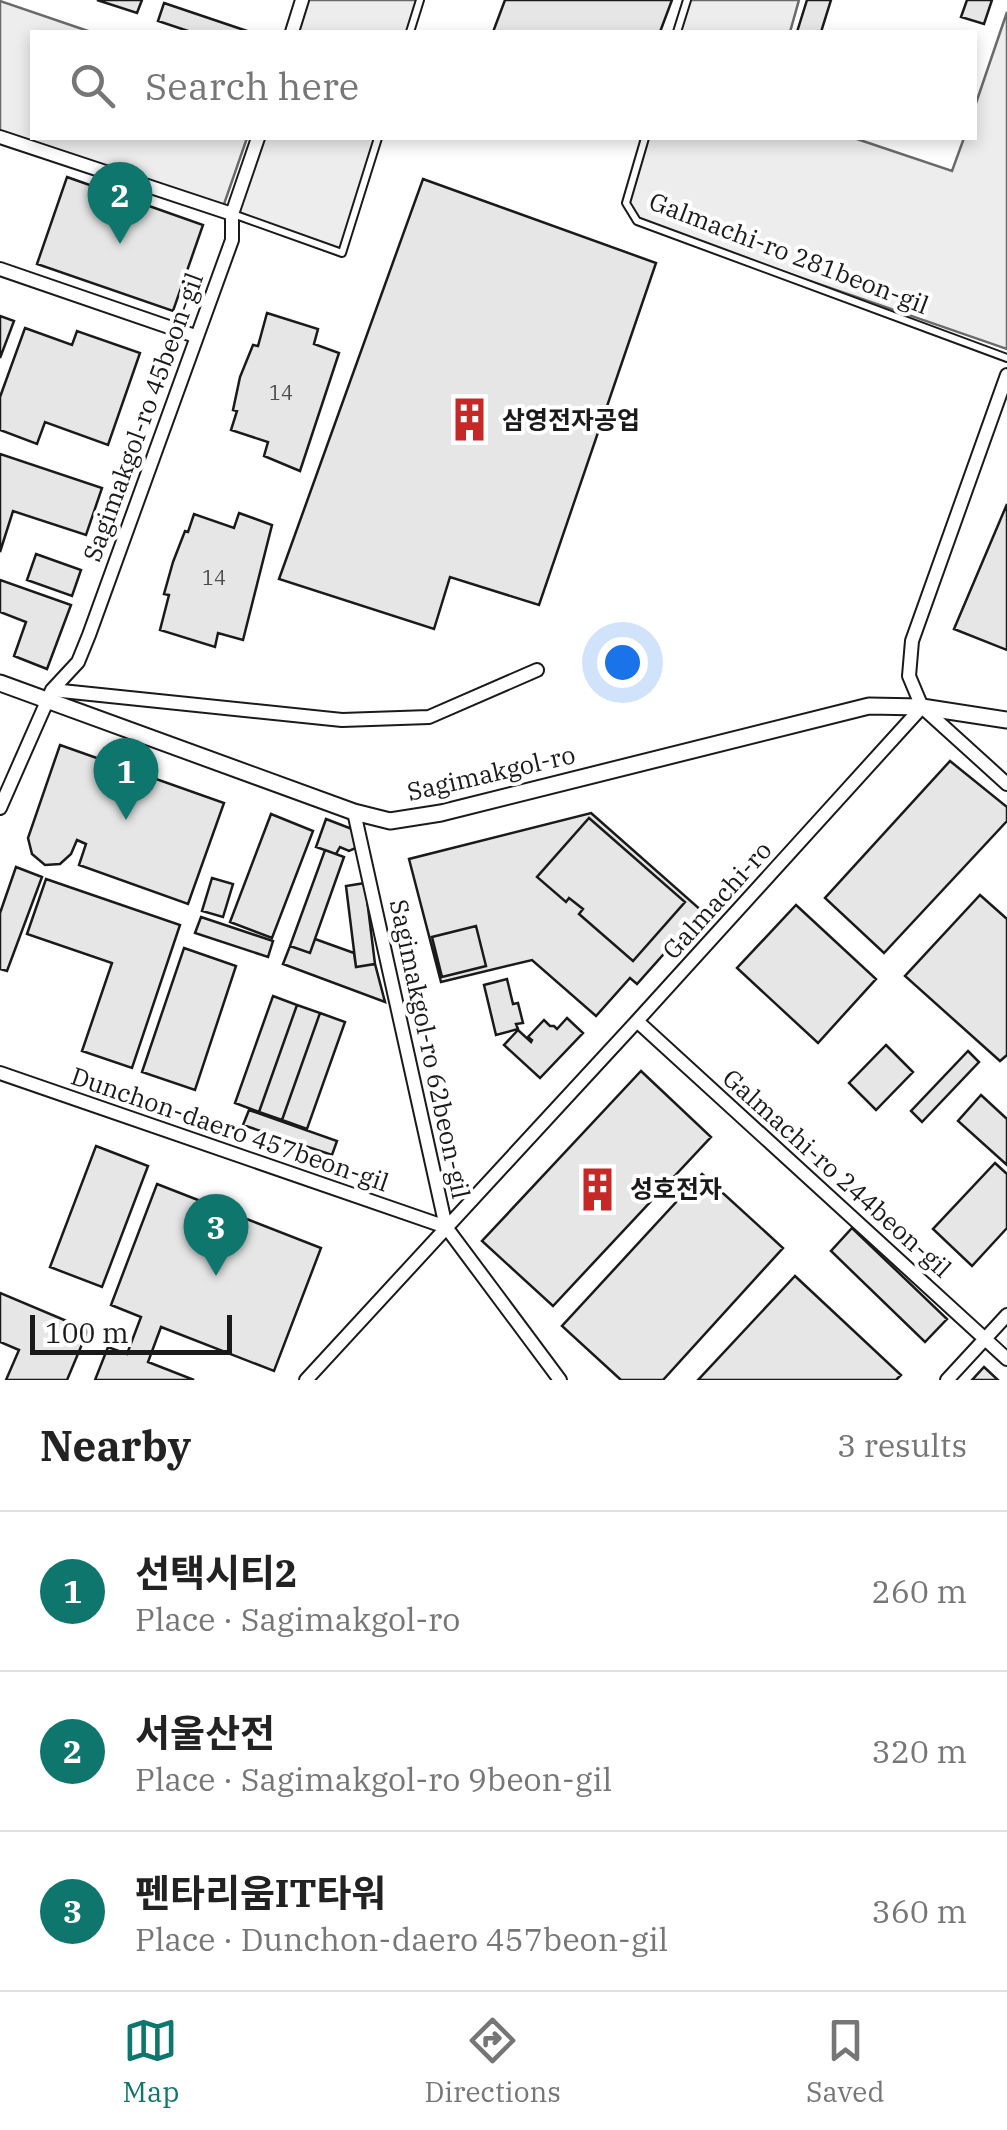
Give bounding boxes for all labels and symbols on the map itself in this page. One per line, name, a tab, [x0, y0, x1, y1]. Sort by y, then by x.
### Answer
pin: 2	[88, 162, 152, 244]
street label: Galmachi-ro 281beon-gil	[645, 184, 934, 321]
street label: Sagimakgol-ro 45beon-gil	[75, 268, 210, 566]
house number: 14	[269, 379, 293, 406]
building icon: 삼영전자공업	[445, 396, 493, 444]
place label: 삼영전자공업	[502, 403, 640, 436]
house number: 14	[202, 564, 226, 591]
your location	[597, 637, 648, 688]
street label: Sagimakgol-ro	[404, 737, 578, 808]
pin: 1	[94, 738, 158, 820]
street label: Galmachi-ro	[655, 834, 779, 966]
street label: Sagimakgol-ro 62beon-gil	[383, 896, 478, 1202]
street label: Dunchon-daero 457beon-gil	[67, 1059, 393, 1198]
street label: Galmachi-ro 244beon-gil	[716, 1061, 959, 1284]
building icon: 성호전자	[573, 1165, 621, 1213]
place label: 성호전자	[630, 1172, 722, 1205]
pin: 3	[184, 1194, 248, 1276]
scale bar	[30, 1310, 232, 1354]

